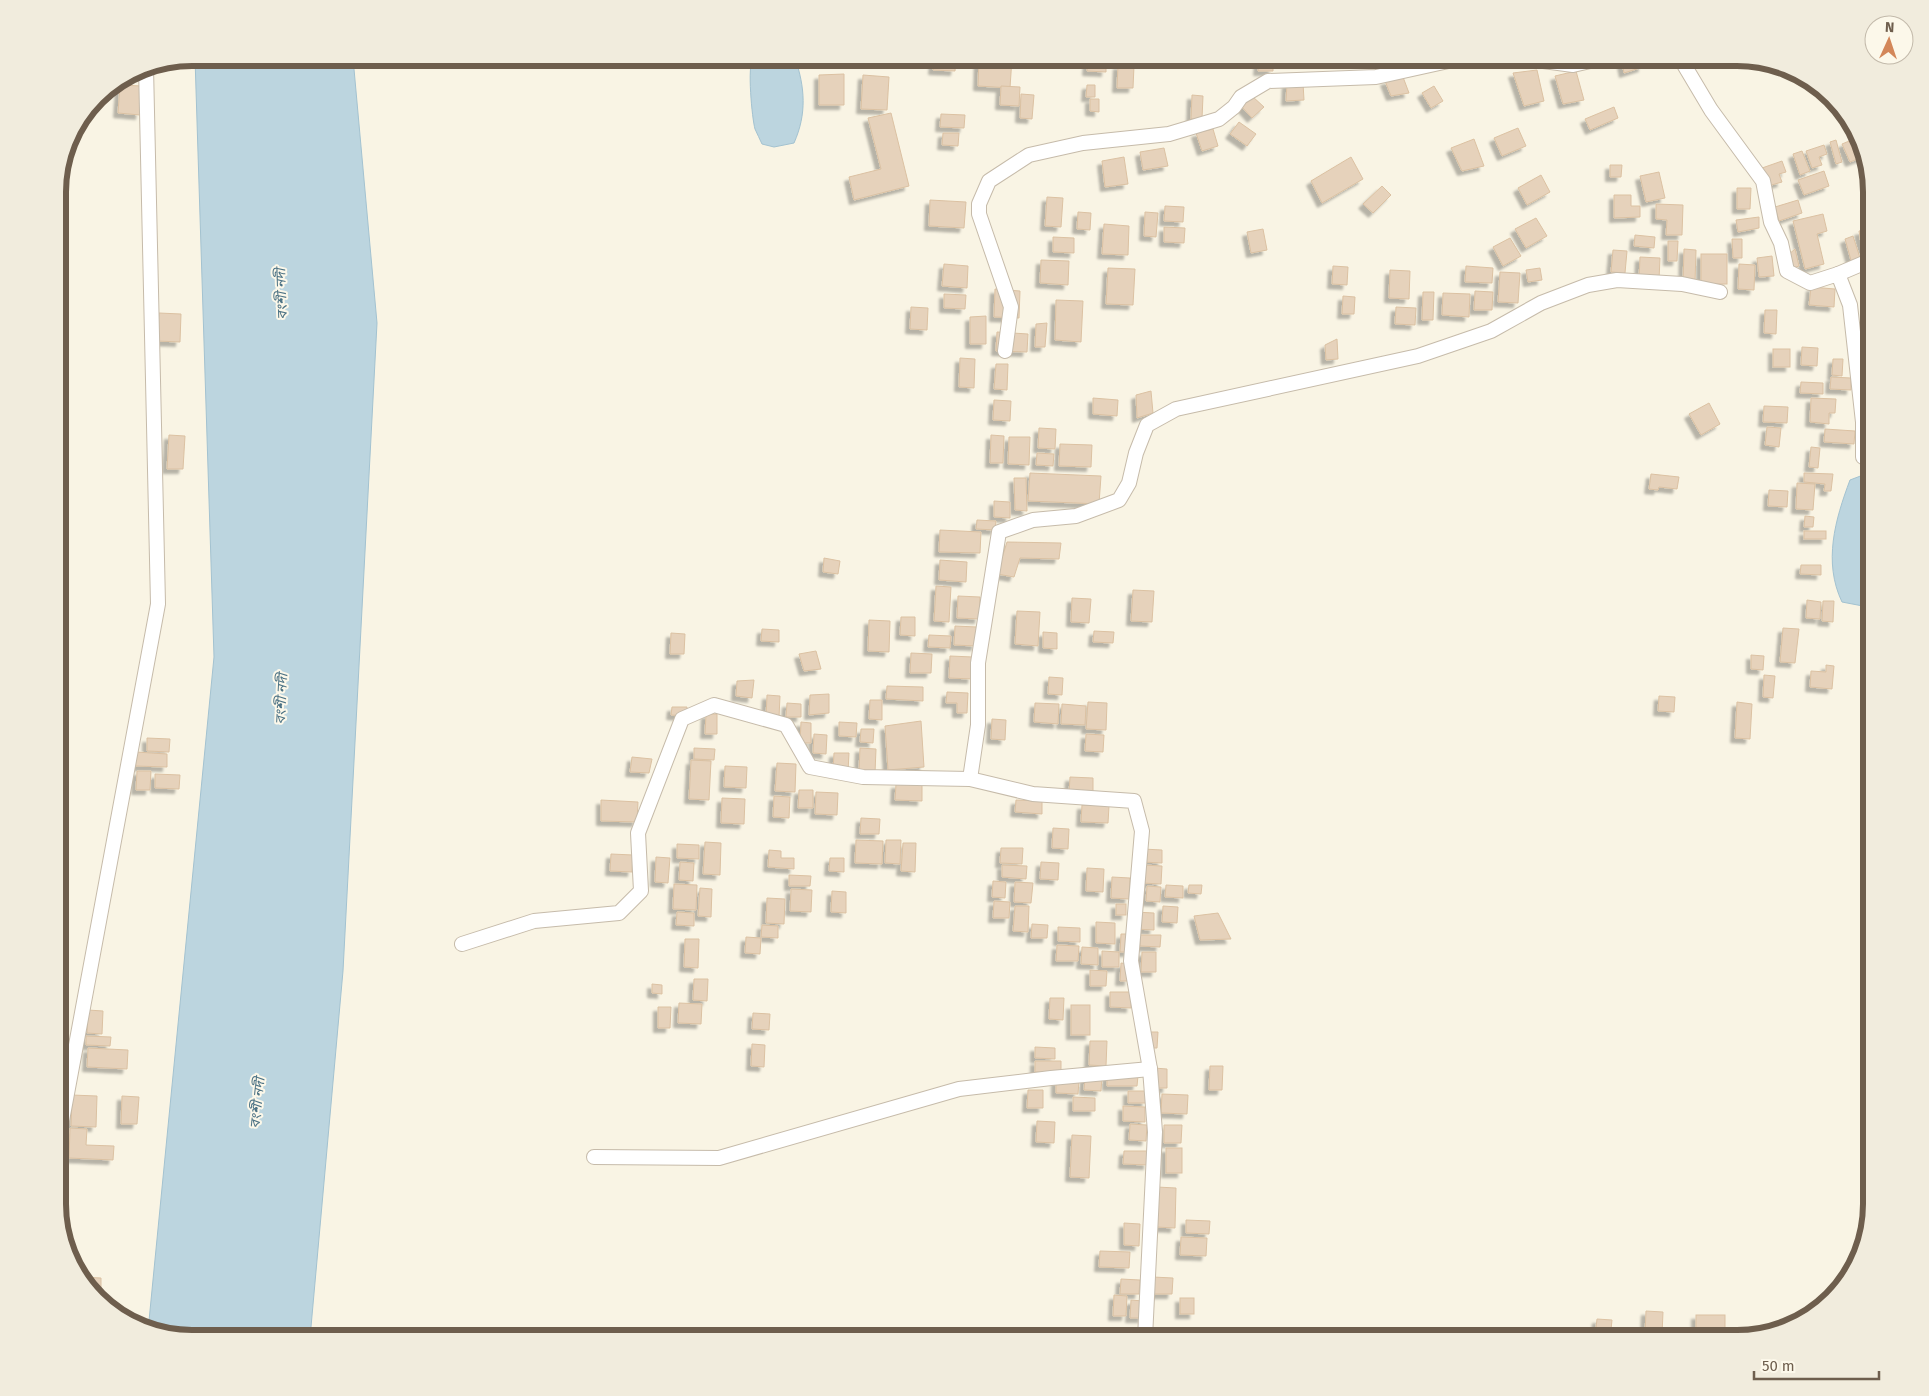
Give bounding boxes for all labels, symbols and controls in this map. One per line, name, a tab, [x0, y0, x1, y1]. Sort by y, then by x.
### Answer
north arrow	[1864, 15, 1914, 65]
text: N	[1885, 19, 1895, 36]
water label: বংশী নদী	[272, 265, 291, 320]
water label: বংশী নদী	[272, 670, 292, 725]
water label: বংশী নদী	[246, 1073, 269, 1129]
scale bar	[1754, 1348, 1879, 1380]
text: 50 m	[1762, 1357, 1795, 1375]

